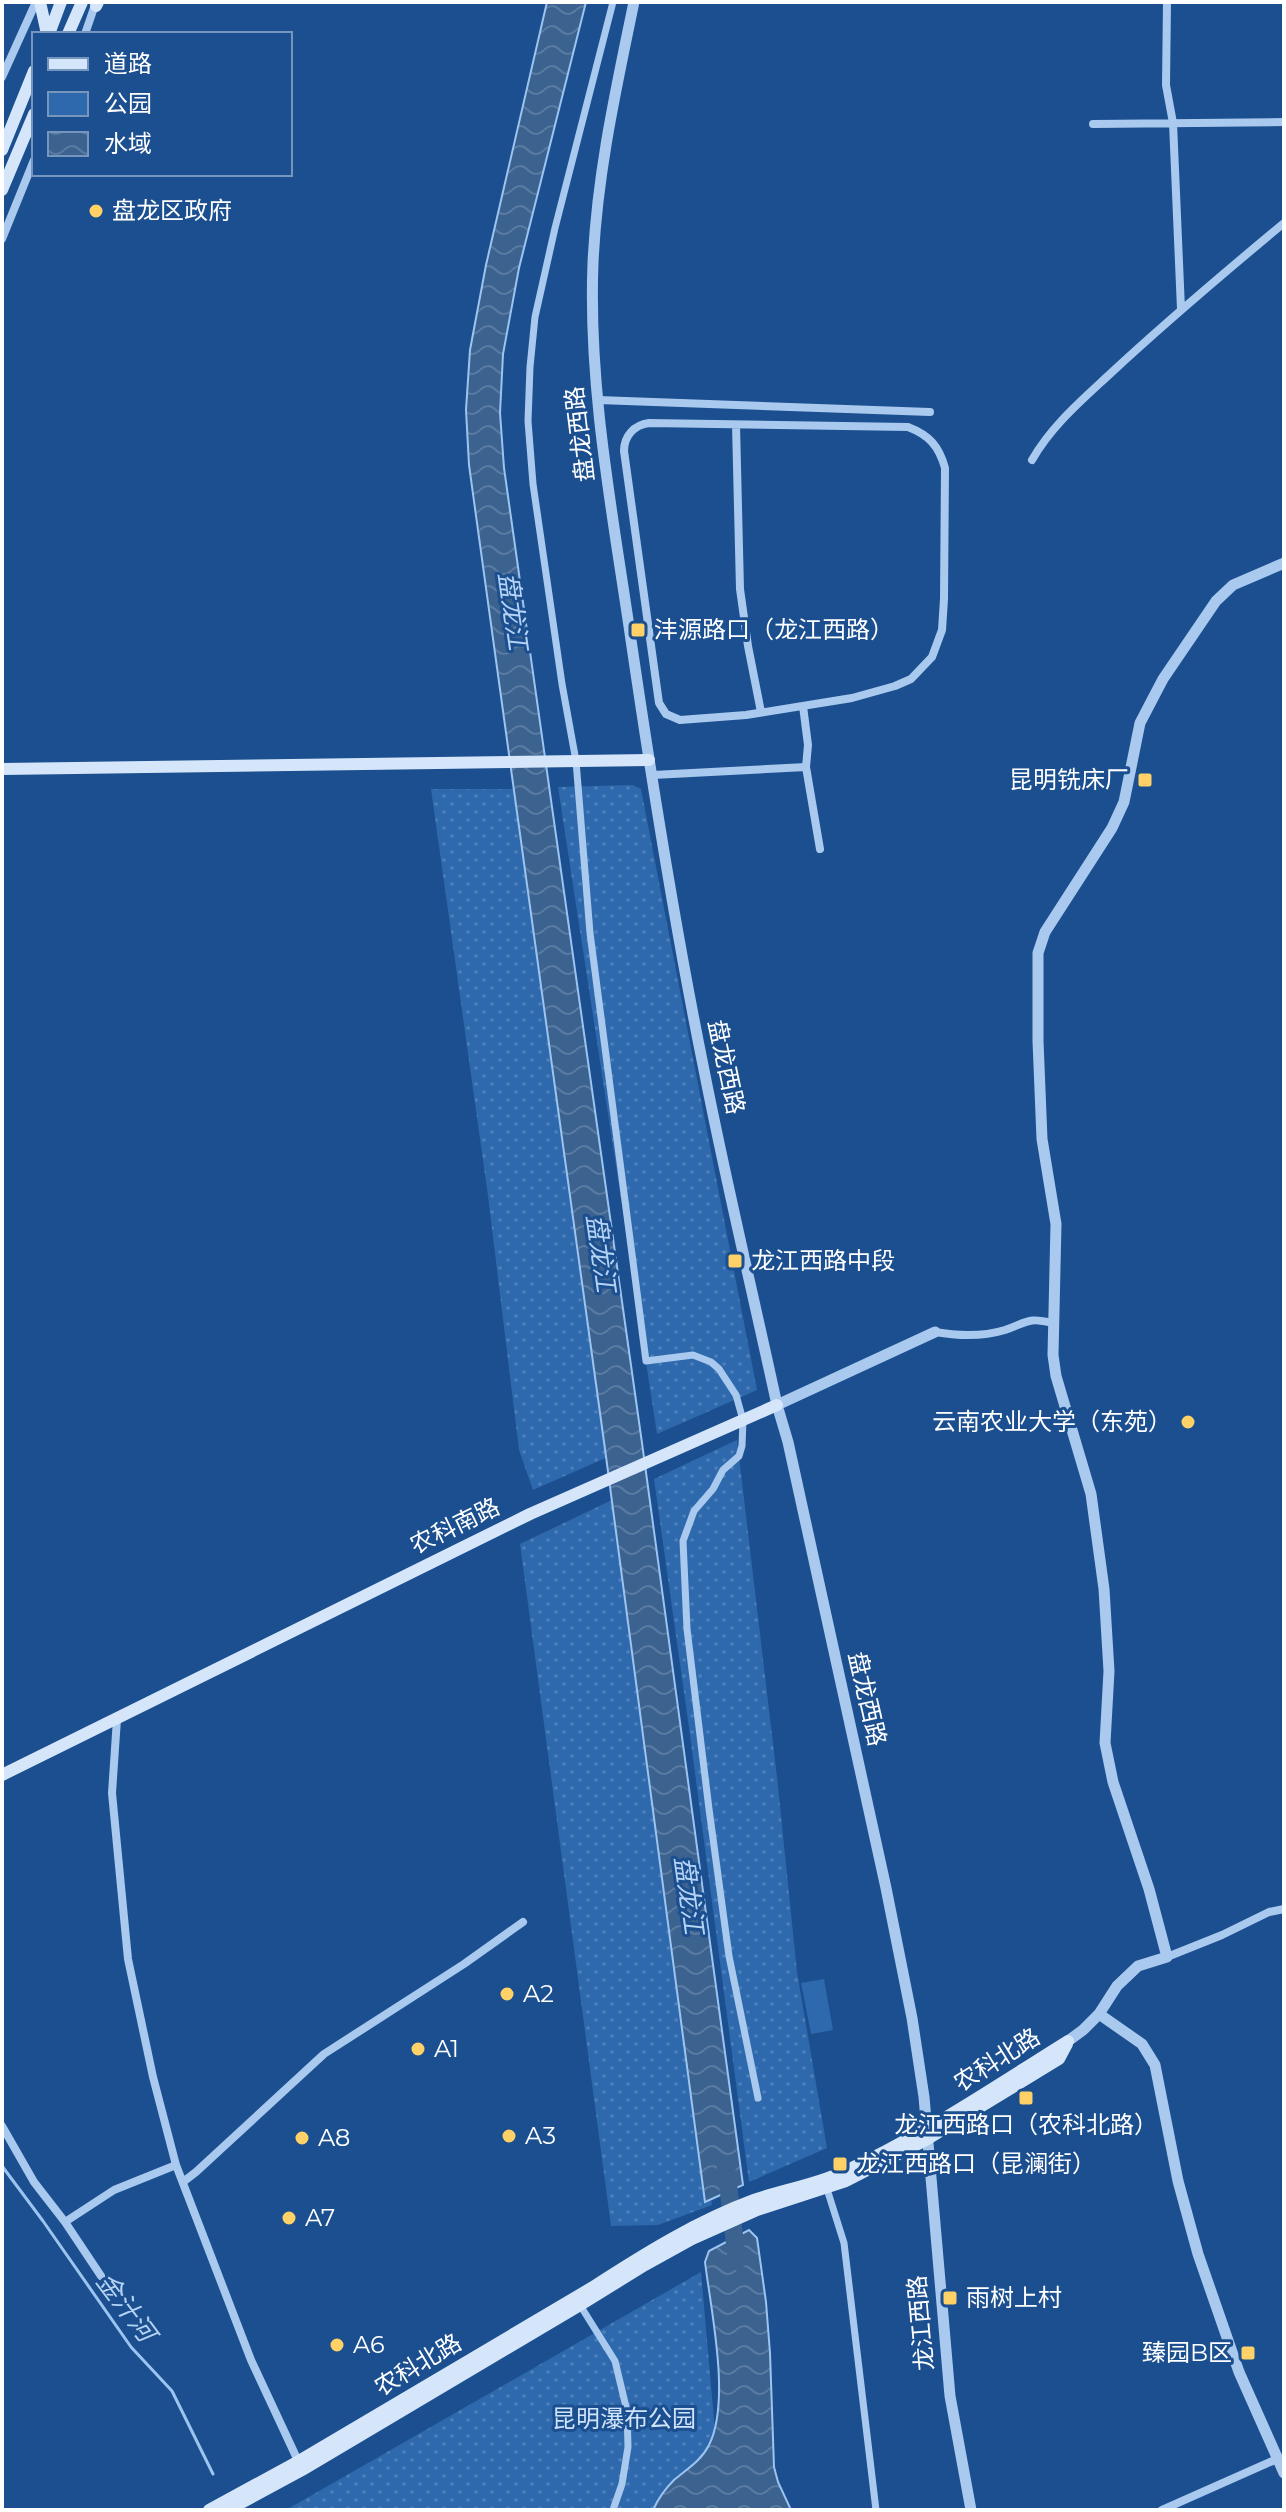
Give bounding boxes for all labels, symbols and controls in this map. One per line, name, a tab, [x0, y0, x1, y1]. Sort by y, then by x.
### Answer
legend	[32, 32, 292, 176]
text: 道路	[104, 49, 152, 78]
text: 公园	[104, 89, 152, 118]
text: 水域	[104, 129, 152, 158]
place label: 盘龙区政府	[112, 196, 232, 225]
marker: 盘龙区政府	[87, 202, 105, 220]
street label: 盘龙西路	[559, 385, 600, 483]
water label: 盘龙江	[492, 570, 535, 655]
place label: 沣源路口（龙江西路）	[654, 615, 894, 644]
marker: 沣源路口（龙江西路）	[629, 621, 647, 639]
place label: 昆明铣床厂	[1009, 765, 1129, 794]
marker: 昆明铣床厂	[1136, 771, 1154, 789]
street label: 盘龙西路	[702, 1017, 751, 1117]
water label: 盘龙江	[580, 1212, 623, 1297]
place label: 龙江西路中段	[751, 1246, 895, 1275]
marker: 龙江西路中段	[726, 1252, 744, 1270]
place label: 云南农业大学（东苑）	[932, 1407, 1172, 1436]
marker: 云南农业大学（东苑）	[1179, 1413, 1197, 1431]
street label: 农科南路	[405, 1491, 504, 1560]
street label: 盘龙西路	[843, 1649, 892, 1749]
water label: 盘龙江	[668, 1854, 711, 1939]
place label: A2	[523, 1979, 554, 2008]
marker: A2	[498, 1985, 516, 2003]
street label: 农科北路	[948, 2022, 1045, 2097]
place label: A1	[434, 2034, 459, 2063]
marker: A1	[409, 2040, 427, 2058]
marker: 龙江西路口（农科北路）	[1017, 2089, 1035, 2107]
place label: 龙江西路口（农科北路）	[894, 2110, 1158, 2139]
place label: A3	[525, 2121, 556, 2150]
place label: A8	[318, 2123, 350, 2152]
marker: A3	[500, 2127, 518, 2145]
marker: A8	[293, 2129, 311, 2147]
place label: 龙江西路口（昆澜街）	[856, 2149, 1096, 2178]
marker: 龙江西路口（昆澜街）	[831, 2155, 849, 2173]
place label: A7	[305, 2203, 335, 2232]
marker: A7	[280, 2209, 298, 2227]
water label: 金汁河	[90, 2266, 165, 2352]
street label: 龙江西路	[902, 2274, 939, 2372]
place label: 雨树上村	[966, 2283, 1062, 2312]
marker: 雨树上村	[941, 2289, 959, 2307]
street label: 农科北路	[369, 2327, 466, 2402]
place label: A6	[353, 2330, 385, 2359]
marker: A6	[328, 2336, 346, 2354]
place label: 臻园B区	[1142, 2338, 1232, 2367]
marker: 臻园B区	[1239, 2344, 1257, 2362]
park label: 昆明瀑布公园	[552, 2404, 696, 2433]

